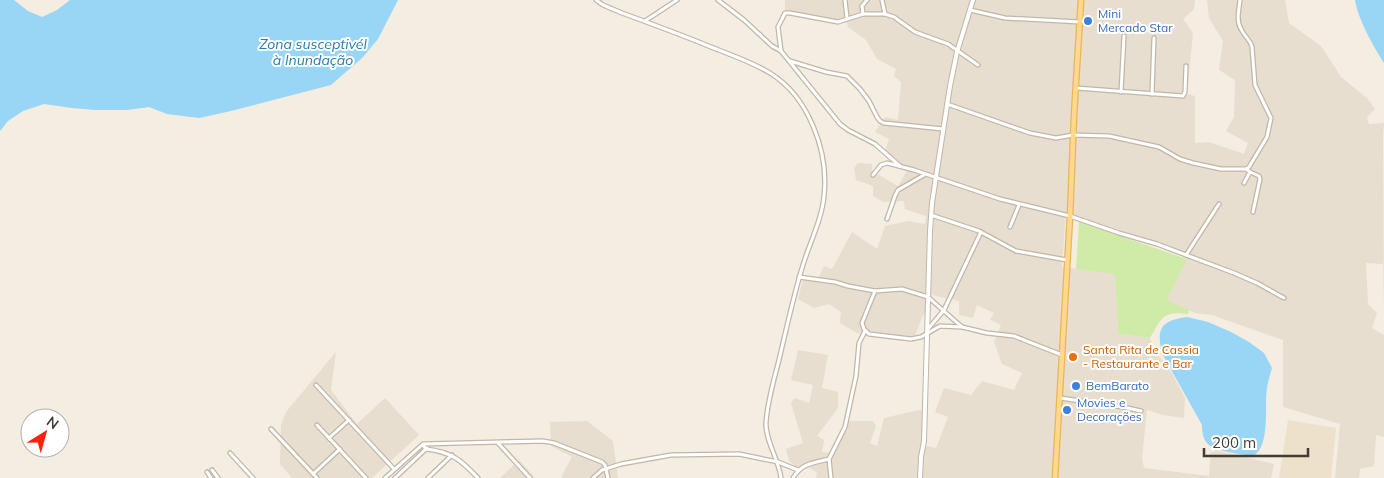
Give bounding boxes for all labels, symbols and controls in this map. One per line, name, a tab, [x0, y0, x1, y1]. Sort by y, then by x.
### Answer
place label: Mini Mercado Star	[1098, 6, 1173, 35]
marker: Mini Mercado Star	[1082, 15, 1094, 27]
water label: Zona susceptivél à Inundação	[259, 35, 367, 69]
place label: Santa Rita de Cassia - Restaurante e Bar	[1083, 342, 1199, 371]
marker: Santa Rita de Cassia - Restaurante e Bar	[1067, 351, 1079, 363]
place label: BemBarato	[1086, 378, 1149, 393]
marker: BemBarato	[1070, 380, 1082, 392]
place label: Movies e Decorações	[1077, 395, 1142, 424]
marker: Movies e Decorações	[1061, 404, 1073, 416]
north arrow	[20, 408, 70, 458]
text: N	[43, 412, 62, 433]
scale bar	[1204, 426, 1308, 458]
text: 200 m	[1212, 433, 1256, 452]

